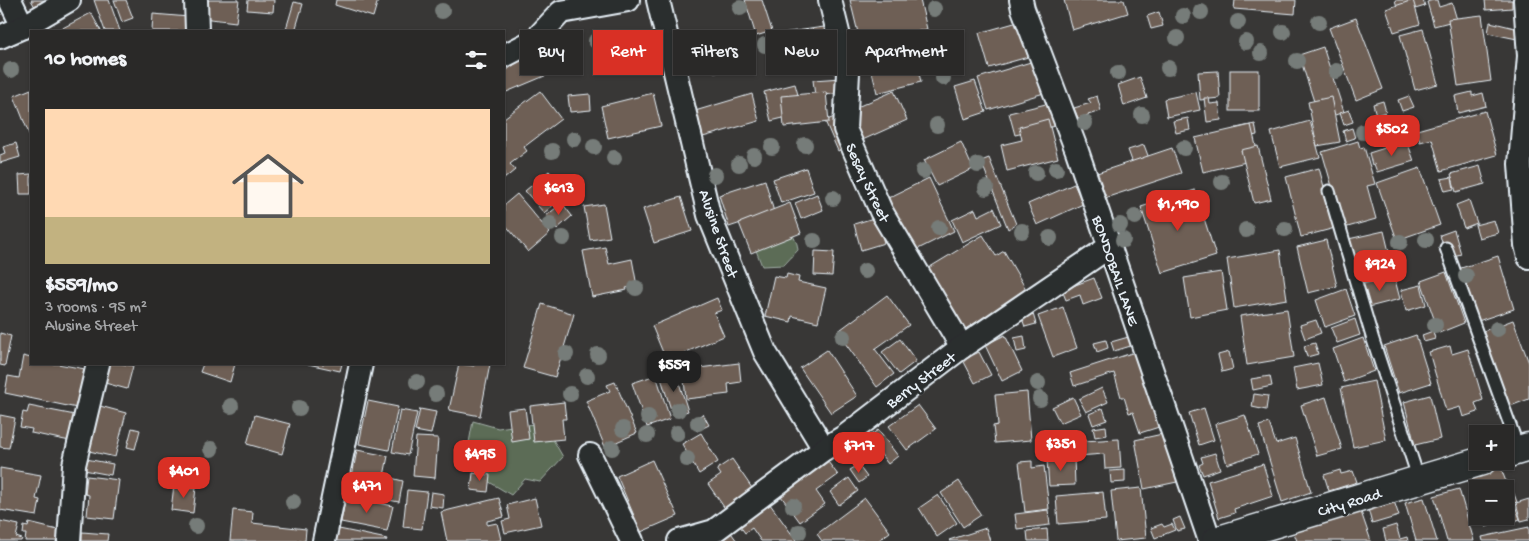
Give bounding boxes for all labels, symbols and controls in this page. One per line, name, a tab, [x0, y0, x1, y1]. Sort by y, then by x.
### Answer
chip: Buy	[520, 30, 583, 75]
chip: Rent	[593, 30, 663, 75]
chip: Filters	[673, 30, 756, 75]
chip: New	[766, 30, 837, 75]
chip: Apartment	[847, 30, 964, 75]
icon: filters	[462, 46, 490, 74]
text: 10 homes	[45, 48, 126, 73]
pin: $502	[1362, 114, 1422, 157]
text: $502	[1376, 121, 1408, 140]
icon: home	[223, 141, 313, 231]
street label: Sesay Street	[839, 141, 893, 227]
pin: $613	[529, 174, 589, 216]
text: $613	[544, 180, 574, 199]
street label: Alusine Street	[693, 187, 741, 282]
pin: $1,190	[1137, 190, 1219, 232]
text: $1,190	[1157, 196, 1199, 215]
street label: BONDOBAIL LANE	[1086, 213, 1142, 330]
pin: $924	[1350, 250, 1410, 292]
text: $924	[1365, 256, 1395, 275]
text: $559/mo	[45, 274, 118, 299]
text: 3 rooms · 95 m²	[45, 299, 147, 318]
text: Alusine Street	[45, 318, 137, 337]
street label: Berry Street	[883, 349, 962, 415]
pin: $559	[644, 350, 704, 393]
text: $559	[658, 357, 690, 376]
map controls	[1469, 425, 1514, 525]
button: +	[1469, 425, 1514, 470]
pin: $351	[1031, 430, 1091, 472]
pin: $717	[829, 432, 889, 474]
text: $351	[1046, 436, 1076, 455]
text: $717	[844, 438, 874, 457]
pin: $495	[450, 440, 510, 482]
text: $495	[464, 446, 496, 465]
pin: $401	[154, 456, 214, 499]
text: $401	[169, 463, 199, 482]
pin: $471	[337, 472, 397, 514]
text: $471	[352, 478, 382, 497]
button: −	[1469, 480, 1514, 525]
street label: City Road	[1316, 485, 1386, 523]

